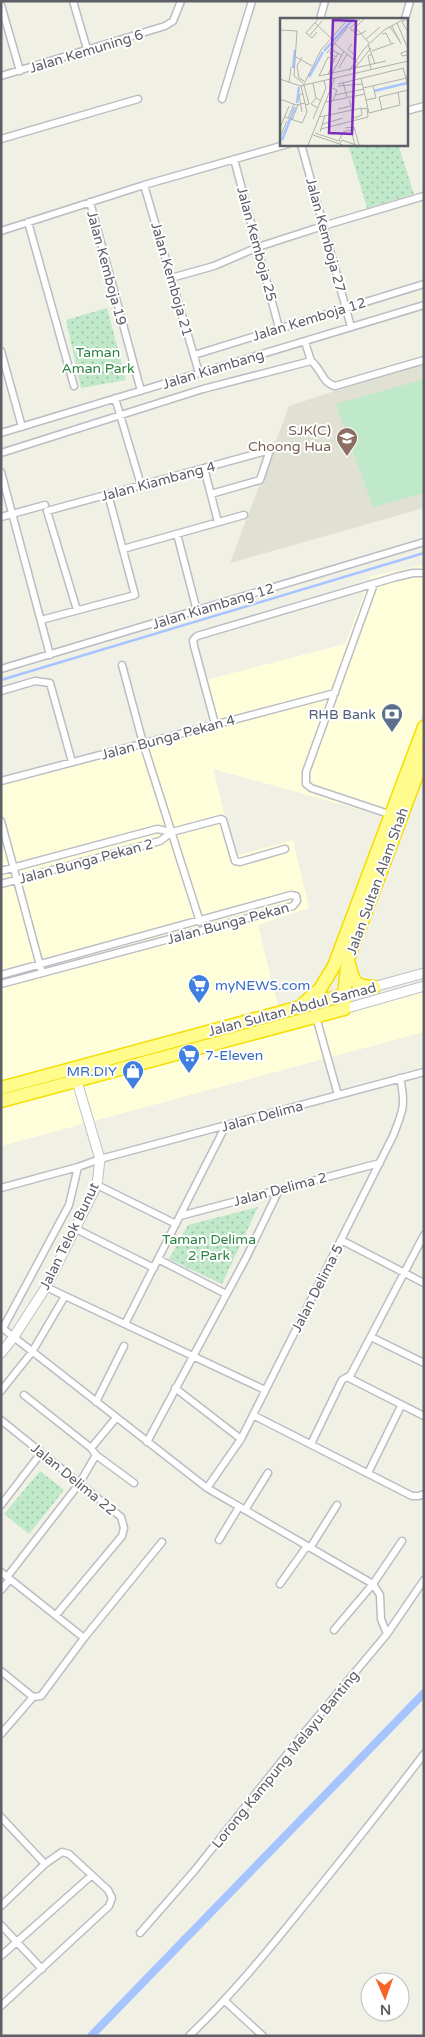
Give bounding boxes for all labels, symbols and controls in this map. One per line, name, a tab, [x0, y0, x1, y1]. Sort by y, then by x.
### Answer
inset map	[280, 18, 408, 145]
street label: Jalan Kemuning 6	[27, 26, 145, 77]
street label: Jalan Kemboja 27	[302, 176, 349, 294]
street label: Jalan Kemboja 25	[233, 185, 280, 303]
street label: Jalan Kemboja 19	[83, 209, 130, 327]
street label: Jalan Kemboja 21	[147, 220, 196, 338]
street label: Jalan Kemboja 12	[250, 294, 368, 345]
park label: Taman Aman Park	[61, 344, 135, 377]
street label: Jalan Kiambang	[160, 346, 266, 393]
place label: SJK(C) Choong Hua	[248, 422, 331, 455]
school or university icon: SJK(C) Choong Hua	[335, 426, 359, 457]
street label: Jalan Kiambang 4	[99, 458, 218, 505]
street label: Jalan Kiambang 12	[150, 580, 276, 633]
bank icon: RHB Bank	[380, 702, 404, 733]
place label: RHB Bank	[308, 706, 376, 723]
street label: Jalan Bunga Pekan 4	[99, 711, 237, 764]
street label: Jalan Sultan Alam Shah	[343, 805, 412, 957]
street label: Jalan Bunga Pekan 2	[17, 835, 155, 888]
street label: Jalan Bunga Pekan	[165, 899, 291, 948]
supermarket icon: myNEWS.com	[187, 973, 211, 1004]
place label: myNEWS.com	[215, 977, 310, 994]
street label: Jalan Sultan Abdul Samad	[206, 979, 378, 1040]
supermarket icon: 7-Eleven	[177, 1043, 201, 1074]
place label: 7-Eleven	[205, 1047, 263, 1064]
shop icon: MR.DIY	[121, 1059, 145, 1090]
place label: MR.DIY	[66, 1063, 117, 1080]
street label: Jalan Delima	[219, 1097, 305, 1136]
street label: Jalan Delima 2	[231, 1169, 329, 1210]
street label: Jalan Telok Bunut	[36, 1179, 103, 1293]
park label: Taman Delima 2 Park	[162, 1231, 256, 1264]
street label: Jalan Delima 5	[288, 1242, 347, 1335]
street label: Jalan Delima 22	[28, 1440, 120, 1519]
street label: Lorong Kampung Melayu Banting	[208, 1667, 362, 1852]
north arrow	[360, 1972, 410, 2022]
text: N	[380, 2001, 391, 2018]

